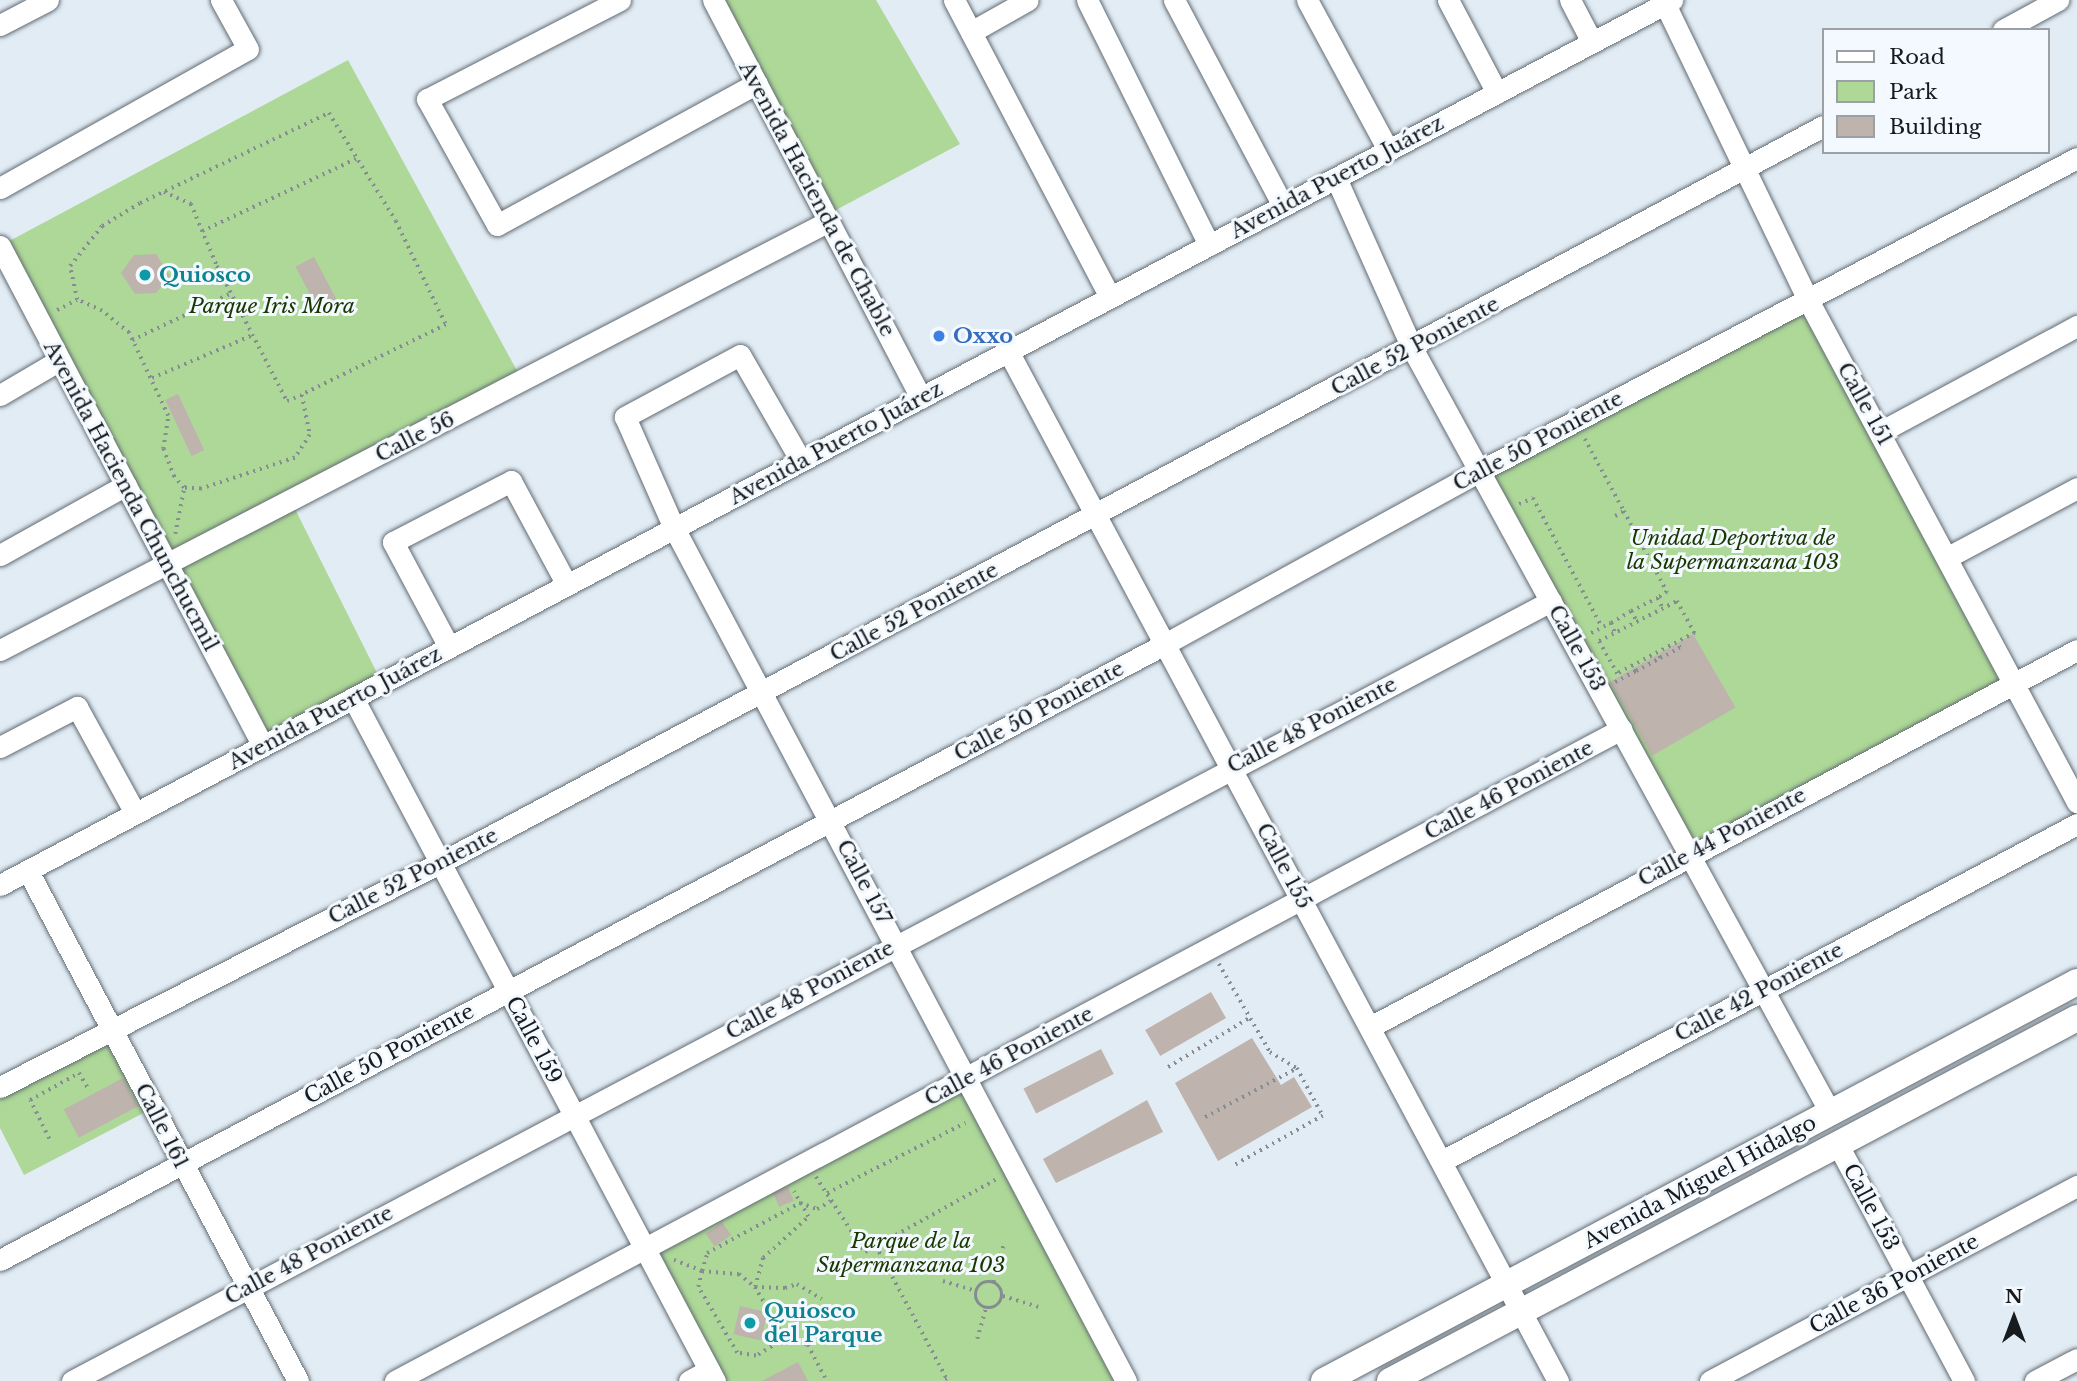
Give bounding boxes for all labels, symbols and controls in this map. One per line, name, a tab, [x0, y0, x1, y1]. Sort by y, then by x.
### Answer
legend	[1822, 28, 2049, 154]
text: Road	[1889, 44, 1945, 70]
street label: Avenida Hacienda de Chable	[733, 57, 901, 341]
text: Park	[1889, 79, 1938, 105]
street label: Avenida Puerto Juárez	[1226, 110, 1448, 244]
text: Building	[1889, 114, 1981, 140]
place label: Quiosco	[159, 262, 251, 288]
marker: Quiosco	[137, 267, 153, 283]
street label: Calle 52 Poniente	[1327, 291, 1503, 401]
park label: Parque Iris Mora	[189, 293, 355, 319]
place label: Oxxo	[953, 323, 1013, 349]
marker: Oxxo	[931, 328, 947, 344]
street label: Avenida Hacienda Chunchucmil	[38, 336, 224, 656]
street label: Calle 151	[1832, 358, 1898, 450]
street label: Avenida Puerto Juárez	[725, 376, 947, 510]
street label: Calle 50 Poniente	[1449, 386, 1627, 496]
street label: Calle 56	[371, 406, 459, 468]
park label: Unidad Deportiva de la Supermanzana 103	[1626, 525, 1840, 575]
street label: Calle 52 Poniente	[826, 557, 1002, 667]
street label: Calle 153	[1543, 601, 1611, 695]
street label: Avenida Puerto Juárez	[224, 641, 446, 775]
street label: Calle 50 Poniente	[950, 656, 1128, 766]
street label: Calle 48 Poniente	[1223, 671, 1401, 779]
street label: Calle 46 Poniente	[1420, 735, 1598, 845]
street label: Calle 44 Poniente	[1634, 782, 1810, 892]
street label: Calle 155	[1251, 819, 1317, 913]
street label: Calle 52 Poniente	[324, 822, 502, 930]
street label: Calle 157	[831, 835, 897, 929]
street label: Calle 48 Poniente	[722, 935, 898, 1045]
street label: Calle 42 Poniente	[1670, 937, 1848, 1047]
street label: Calle 159	[501, 992, 567, 1088]
street label: Calle 50 Poniente	[300, 999, 478, 1109]
street label: Calle 46 Poniente	[920, 1001, 1098, 1111]
street label: Calle 161	[130, 1079, 194, 1173]
street label: Avenida Miguel Hidalgo	[1579, 1110, 1821, 1254]
street label: Calle 153	[1838, 1159, 1904, 1255]
street label: Calle 48 Poniente	[221, 1200, 397, 1310]
park label: Parque de la Supermanzana 103	[816, 1228, 1006, 1278]
street label: Calle 36 Poniente	[1805, 1229, 1983, 1339]
north arrow	[1979, 1283, 2049, 1353]
text: N	[2005, 1285, 2023, 1308]
place label: Quiosco del Parque	[764, 1298, 882, 1348]
marker: Quiosco del Parque	[742, 1315, 758, 1331]

